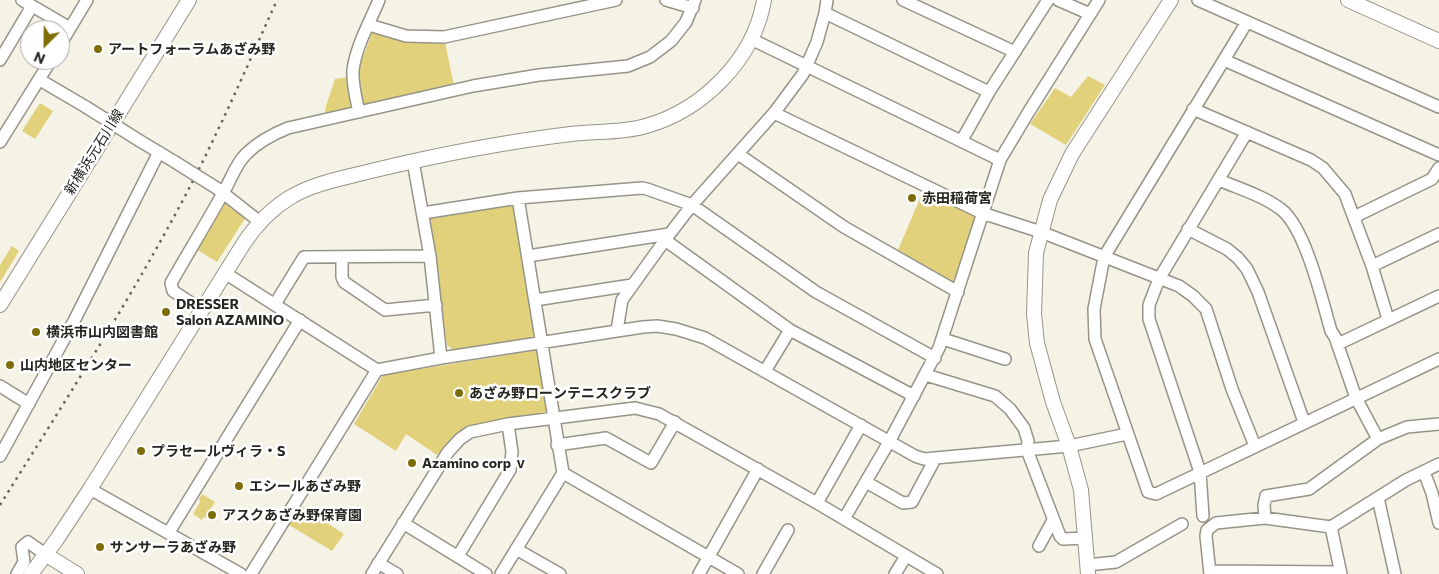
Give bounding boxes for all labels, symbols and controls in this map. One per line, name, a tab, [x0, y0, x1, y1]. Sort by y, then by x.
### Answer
north arrow	[20, 20, 70, 70]
place label: アートフォーラムあざみ野	[108, 41, 275, 57]
marker: アートフォーラムあざみ野	[92, 43, 104, 55]
text: N	[31, 48, 47, 68]
street label: 新横浜元石川線	[61, 106, 127, 198]
place label: 赤田稲荷宮	[922, 190, 992, 206]
marker: 赤田稲荷宮	[906, 192, 918, 204]
place label: DRESSER Salon AZAMINO	[176, 296, 284, 328]
marker: DRESSER Salon AZAMINO	[160, 306, 172, 318]
place label: 横浜市山内図書館	[46, 324, 158, 340]
marker: 横浜市山内図書館	[30, 326, 42, 338]
place label: 山内地区センター	[20, 357, 132, 373]
marker: 山内地区センター	[4, 359, 16, 371]
place label: あざみ野ローンテニスクラブ	[469, 385, 651, 401]
marker: あざみ野ローンテニスクラブ	[453, 387, 465, 399]
place label: プラセールヴィラ・S	[151, 443, 285, 459]
marker: プラセールヴィラ・S	[135, 445, 147, 457]
place label: Azamino corp ⅴ	[422, 455, 528, 471]
marker: Azamino corp ⅴ	[406, 457, 418, 469]
place label: エシールあざみ野	[249, 478, 361, 494]
marker: エシールあざみ野	[233, 480, 245, 492]
place label: アスクあざみ野保育園	[222, 507, 362, 523]
marker: アスクあざみ野保育園	[206, 509, 218, 521]
place label: サンサーラあざみ野	[110, 539, 236, 555]
marker: サンサーラあざみ野	[94, 541, 106, 553]

